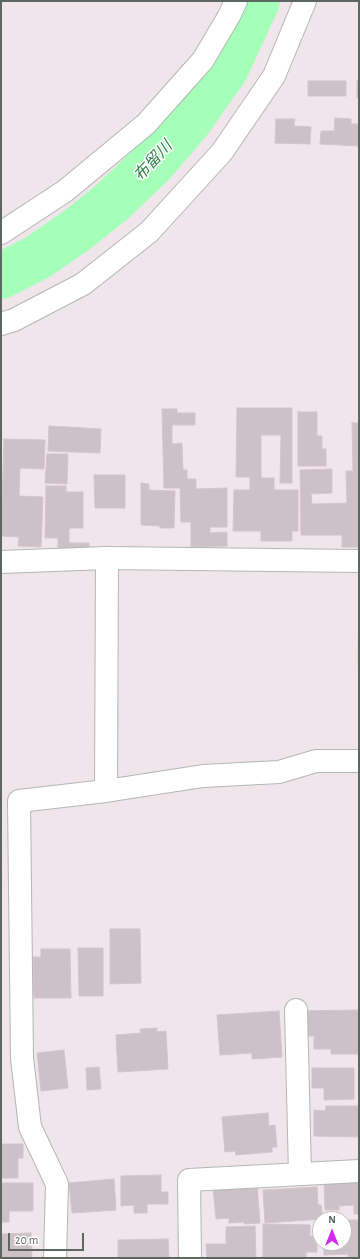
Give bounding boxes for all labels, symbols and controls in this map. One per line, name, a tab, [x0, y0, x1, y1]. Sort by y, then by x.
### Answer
water label: 布留川	[130, 137, 176, 185]
north arrow	[312, 1211, 352, 1251]
text: N	[328, 1214, 336, 1225]
scale bar	[10, 1225, 86, 1251]
text: 20 m	[15, 1234, 38, 1246]

